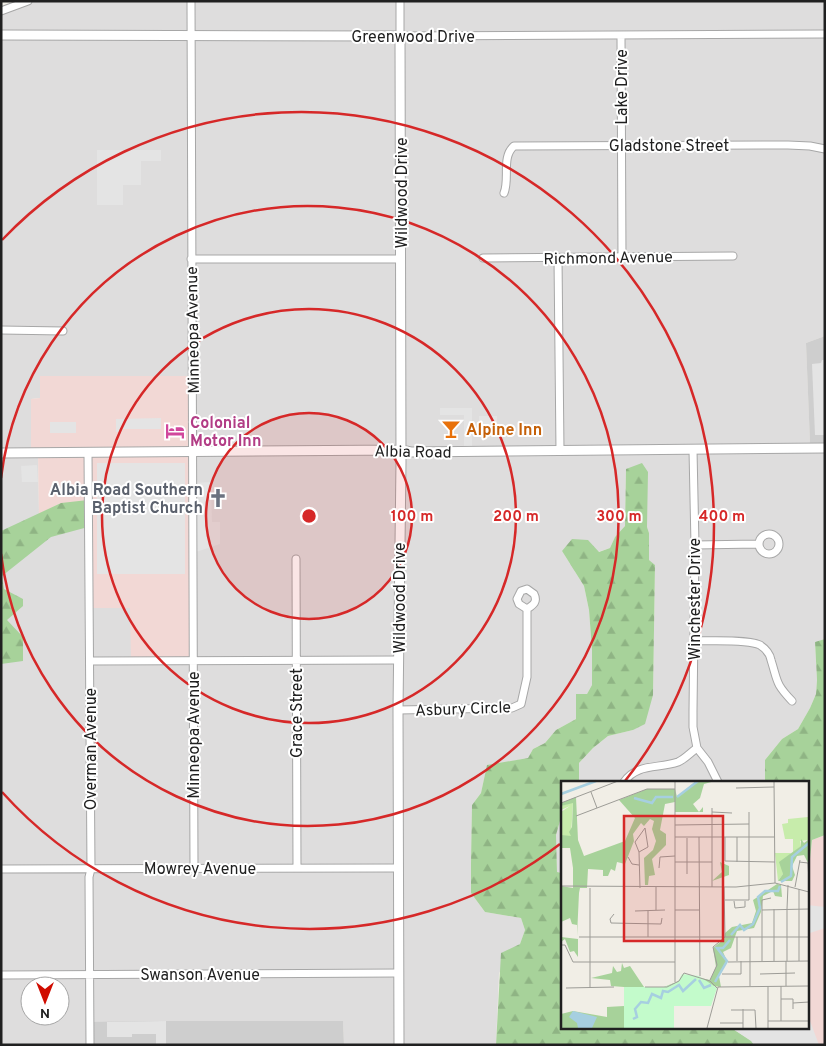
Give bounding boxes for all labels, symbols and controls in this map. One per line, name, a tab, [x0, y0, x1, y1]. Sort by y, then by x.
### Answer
street label: Greenwood Drive	[351, 28, 475, 48]
street label: Lake Drive	[613, 49, 633, 125]
street label: Gladstone Street	[609, 137, 729, 157]
street label: Wildwood Drive	[393, 138, 413, 249]
street label: Richmond Avenue	[543, 248, 673, 270]
street label: Minneopa Avenue	[183, 266, 205, 394]
place label: Colonial Motor Inn	[190, 414, 261, 452]
bar icon: Alpine Inn	[440, 418, 462, 440]
hotel icon: Colonial Motor Inn	[164, 420, 186, 442]
place label: Alpine Inn	[466, 421, 542, 441]
street label: Albia Road	[374, 442, 452, 464]
place label: Albia Road Southern Baptist Church	[50, 481, 203, 519]
church icon: Albia Road Southern Baptist Church	[207, 487, 229, 509]
centre of rings	[300, 507, 318, 525]
text: 100 m	[391, 508, 433, 527]
text: 200 m	[493, 508, 539, 527]
text: 300 m	[596, 508, 642, 527]
text: 400 m	[699, 508, 745, 527]
street label: Winchester Drive	[686, 538, 706, 660]
street label: Wildwood Drive	[391, 543, 411, 654]
street label: Grace Street	[288, 668, 308, 758]
street label: Minneopa Avenue	[185, 671, 205, 799]
street label: Overman Avenue	[82, 688, 102, 810]
street label: Asbury Circle	[415, 698, 511, 722]
inset map	[561, 781, 808, 1028]
street label: Mowrey Avenue	[144, 860, 256, 880]
street label: Swanson Avenue	[140, 966, 260, 986]
north arrow	[20, 976, 70, 1026]
text: N	[40, 1004, 50, 1021]

